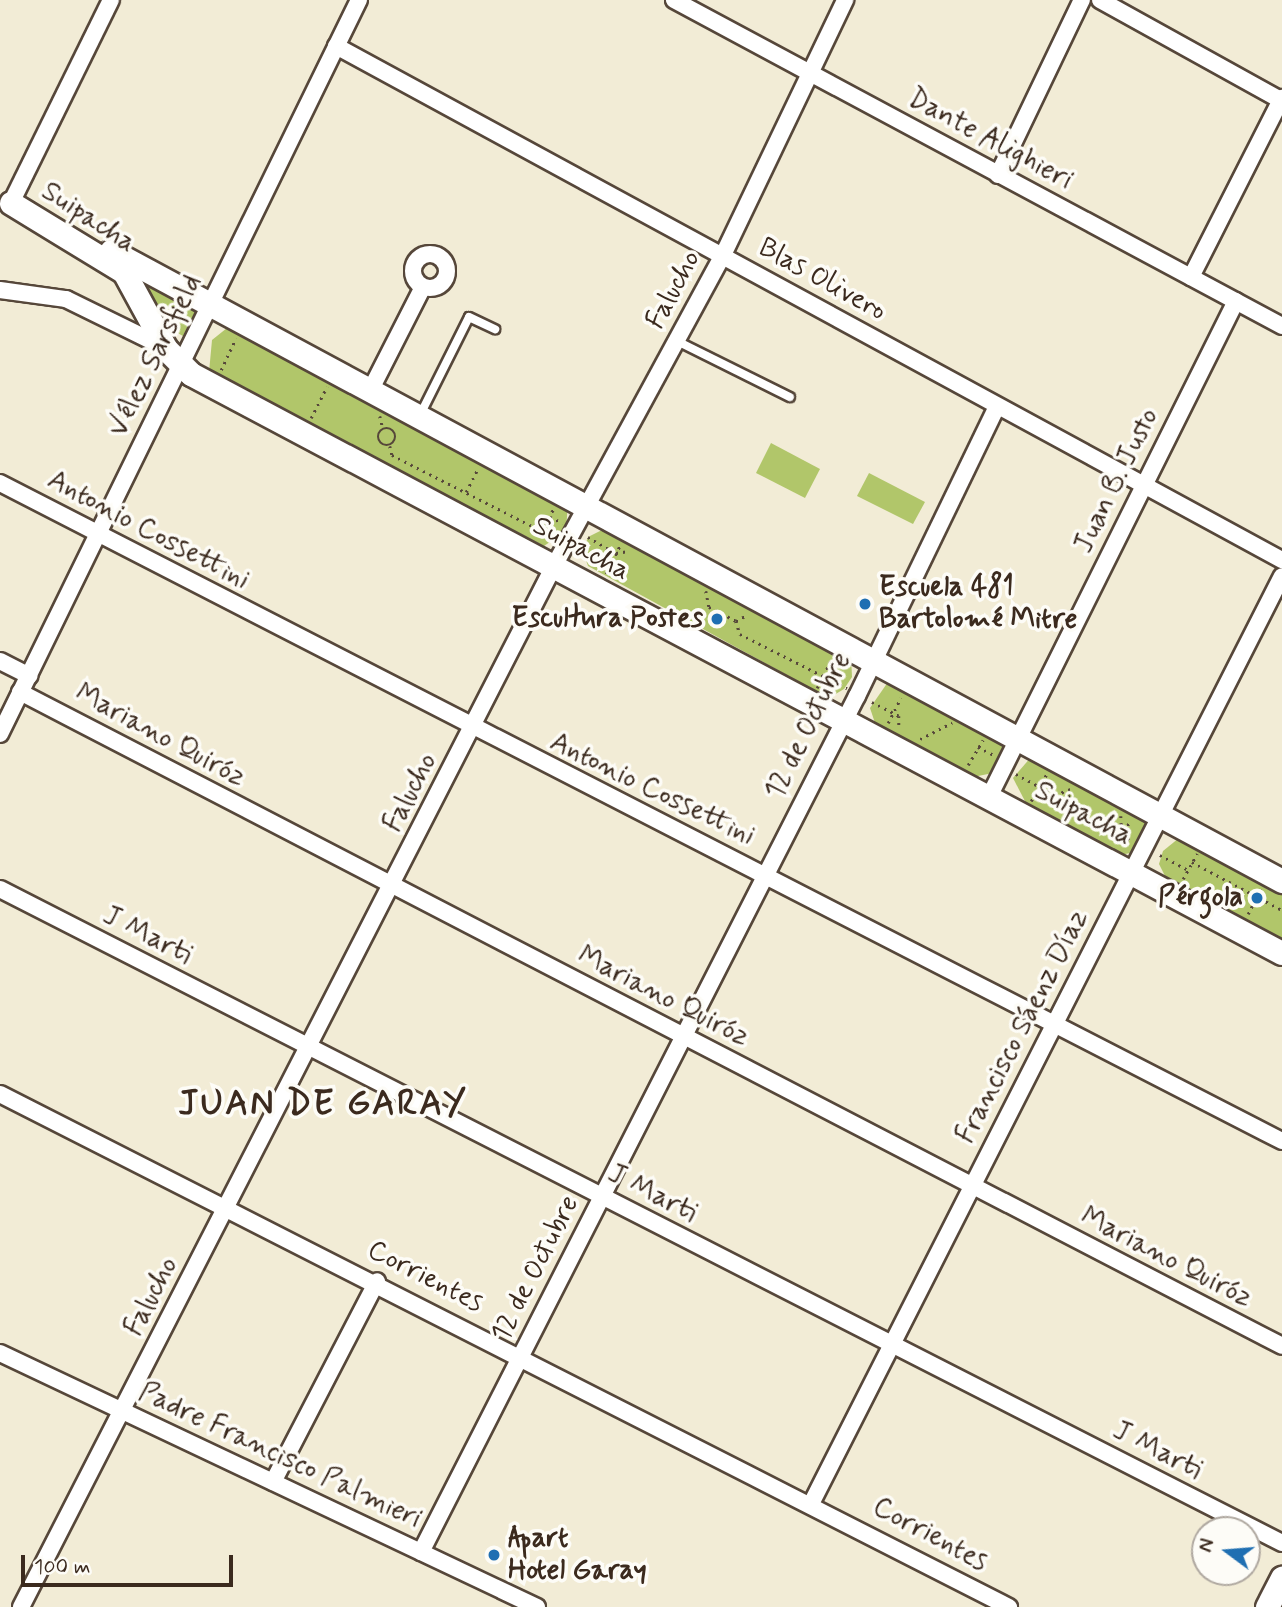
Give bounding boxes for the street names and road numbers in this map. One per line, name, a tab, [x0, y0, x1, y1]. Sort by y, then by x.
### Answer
street label: Dante Alighieri	[902, 82, 1078, 198]
street label: Suipacha	[35, 175, 141, 261]
street label: Blas Olivero	[752, 231, 892, 329]
street label: Falucho	[639, 245, 709, 335]
street label: Vélez Sarsfield	[103, 270, 209, 442]
street label: Juan B. Justo	[1068, 403, 1166, 559]
street label: Antonio Cossettini	[41, 463, 255, 599]
street label: Suipacha	[527, 509, 635, 589]
street label: 12 de Octubre	[759, 647, 859, 805]
street label: Mariano Quiróz	[67, 676, 253, 796]
street label: Antonio Cossettini	[544, 726, 760, 854]
street label: Falucho	[377, 748, 445, 838]
street label: Suipacha	[1029, 774, 1137, 854]
street label: J Marti	[98, 900, 196, 972]
street label: Francisco Sáenz Díaz	[950, 905, 1096, 1149]
street label: Mariano Quiróz	[569, 938, 757, 1056]
street label: J Marti	[603, 1158, 701, 1230]
street label: 12 de Octubre	[485, 1190, 587, 1348]
street label: Mariano Quiróz	[1072, 1199, 1260, 1317]
street label: Corrientes	[361, 1234, 489, 1320]
street label: Falucho	[118, 1252, 186, 1342]
street label: Padre Francisco Palmieri	[135, 1377, 425, 1535]
street label: J Marti	[1108, 1415, 1206, 1487]
street label: Corrientes	[867, 1491, 993, 1579]

